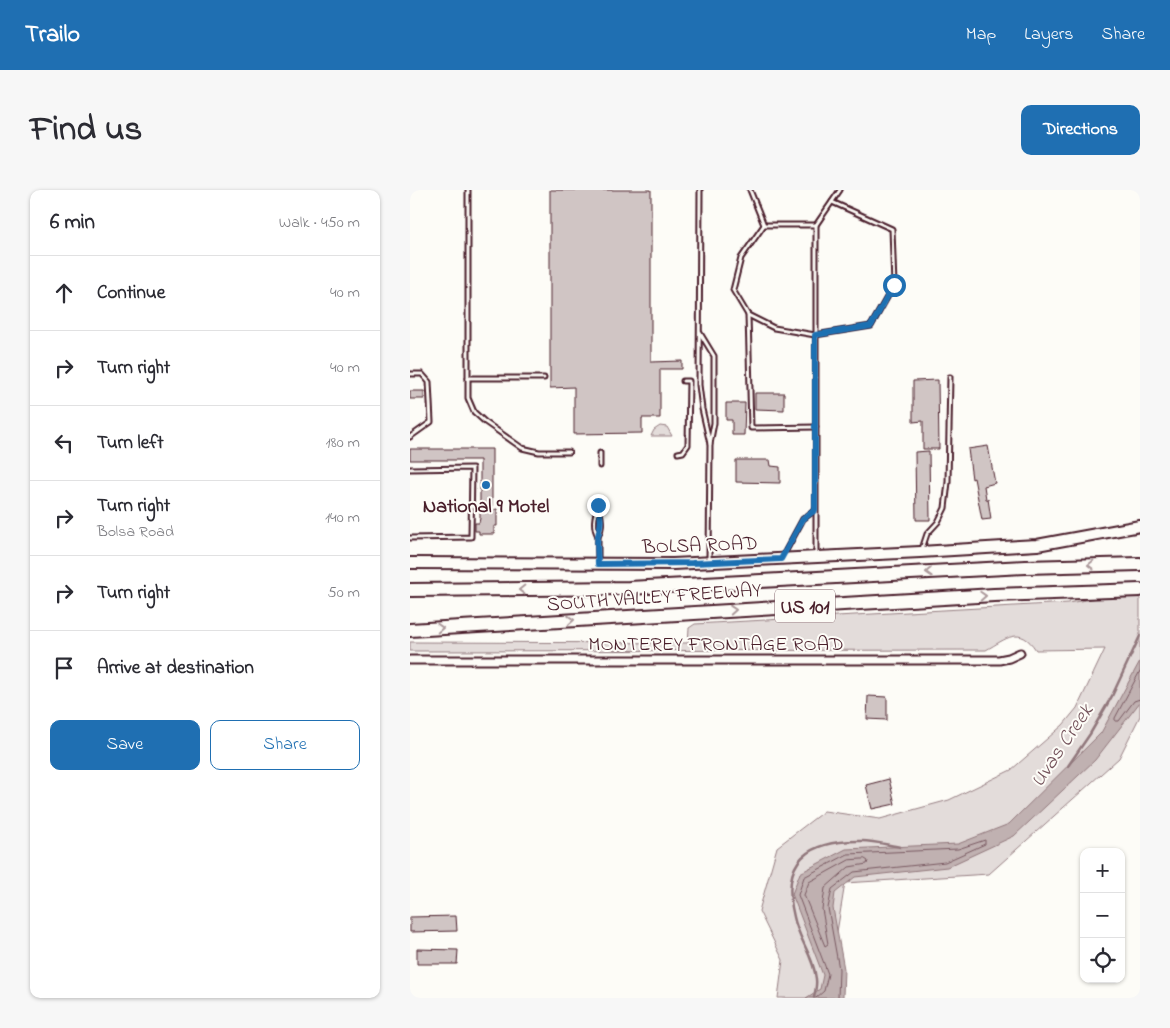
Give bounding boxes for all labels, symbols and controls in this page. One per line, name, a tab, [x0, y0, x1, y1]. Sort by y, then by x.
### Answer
text: Trailo	[25, 18, 80, 53]
text: Map	[966, 22, 996, 48]
text: Layers	[1024, 22, 1074, 48]
text: Share	[1102, 22, 1145, 48]
text: Find us	[30, 105, 142, 156]
button: Directions	[1021, 105, 1140, 155]
text: 6 min	[50, 208, 95, 238]
text: Walk · 450 m	[279, 211, 360, 235]
route start	[883, 274, 906, 297]
icon: ahead	[50, 279, 78, 307]
text: Continue	[97, 280, 165, 307]
text: 40 m	[330, 281, 360, 305]
icon: right	[50, 354, 78, 382]
text: Turn right	[97, 355, 170, 382]
text: 40 m	[330, 356, 360, 380]
icon: left	[50, 429, 78, 457]
text: Turn left	[97, 430, 164, 457]
text: 180 m	[326, 431, 360, 455]
marker: National 9 Motel	[480, 479, 492, 491]
text: Turn right	[97, 493, 170, 520]
place label: National 9 Motel	[423, 493, 549, 522]
route end	[587, 494, 610, 517]
icon: right	[50, 504, 78, 532]
text: 140 m	[325, 506, 360, 530]
text: Bolsa Road	[97, 520, 174, 544]
street label: BOLSA ROAD	[641, 530, 758, 563]
one-way arrow	[1087, 560, 1095, 570]
one-way arrow	[925, 567, 933, 578]
street label: SOUTH VALLEY FREEWAY	[546, 577, 762, 620]
icon: right	[50, 579, 78, 607]
text: Turn right	[97, 580, 170, 607]
text: 50 m	[328, 581, 360, 605]
one-way arrow	[518, 585, 526, 595]
road number: US 101	[775, 590, 835, 622]
one-way arrow	[979, 590, 987, 601]
one-way arrow	[729, 605, 737, 616]
one-way arrow	[567, 615, 575, 626]
one-way arrow	[436, 623, 444, 634]
street label: MONTEREY FRONTAGE ROAD	[588, 631, 844, 660]
icon: arrive	[50, 654, 78, 682]
text: Arrive at destination	[97, 655, 254, 682]
water label: Uvas Creek	[1024, 698, 1102, 794]
button: Save	[50, 720, 200, 770]
button: Share	[210, 720, 360, 770]
map controls	[1080, 848, 1125, 983]
button: +	[1080, 848, 1125, 893]
button: −	[1080, 893, 1125, 938]
button: locate	[1080, 938, 1125, 983]

